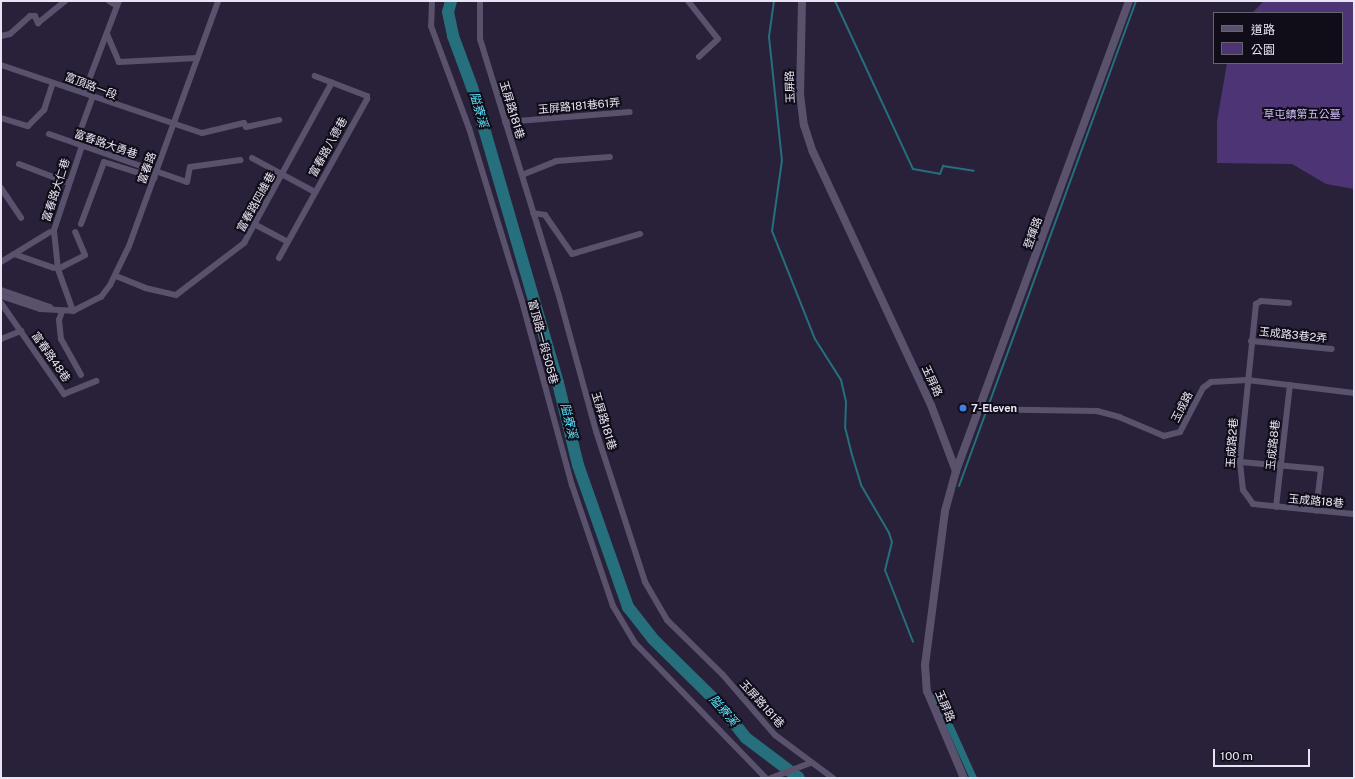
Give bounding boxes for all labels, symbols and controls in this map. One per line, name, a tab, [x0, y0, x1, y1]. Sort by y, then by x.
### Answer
legend	[1213, 12, 1343, 64]
text: 道路	[1251, 23, 1275, 37]
text: 公園	[1251, 43, 1275, 57]
street label: 富頂路一段	[63, 70, 119, 102]
street label: 玉屏路	[783, 70, 797, 104]
street label: 玉屏路181巷	[497, 79, 527, 141]
water label: 隘寮溪	[466, 91, 490, 129]
street label: 玉屏路181巷61弄	[537, 96, 621, 116]
park label: 草屯鎮第五公墓	[1264, 107, 1340, 121]
street label: 富春路八德巷	[306, 115, 350, 179]
street label: 富春路大勇巷	[73, 127, 139, 161]
street label: 富春路	[135, 150, 159, 186]
street label: 富春路大仁巷	[40, 157, 72, 223]
street label: 富春路四維巷	[234, 170, 278, 234]
street label: 登輝路	[1021, 215, 1045, 251]
street label: 富頂路一段505巷	[525, 298, 561, 386]
street label: 玉成路3巷2弄	[1258, 325, 1328, 345]
street label: 富春路48巷	[29, 329, 73, 385]
street label: 玉屏路	[919, 363, 945, 399]
street label: 玉成路	[1169, 389, 1195, 425]
street label: 玉屏路181巷	[589, 390, 619, 452]
place label: 7-Eleven	[971, 401, 1017, 415]
water label: 隘寮溪	[557, 402, 579, 440]
marker: 7-Eleven	[958, 403, 968, 413]
street label: 玉成路2巷	[1224, 417, 1240, 469]
street label: 玉成路8巷	[1264, 419, 1282, 471]
street label: 玉成路18巷	[1288, 492, 1344, 510]
street label: 玉屏路181巷	[737, 677, 787, 731]
street label: 玉屏路	[932, 688, 958, 724]
water label: 隘寮溪	[706, 693, 740, 729]
scale bar	[1215, 741, 1312, 767]
text: 100 m	[1220, 749, 1253, 763]

